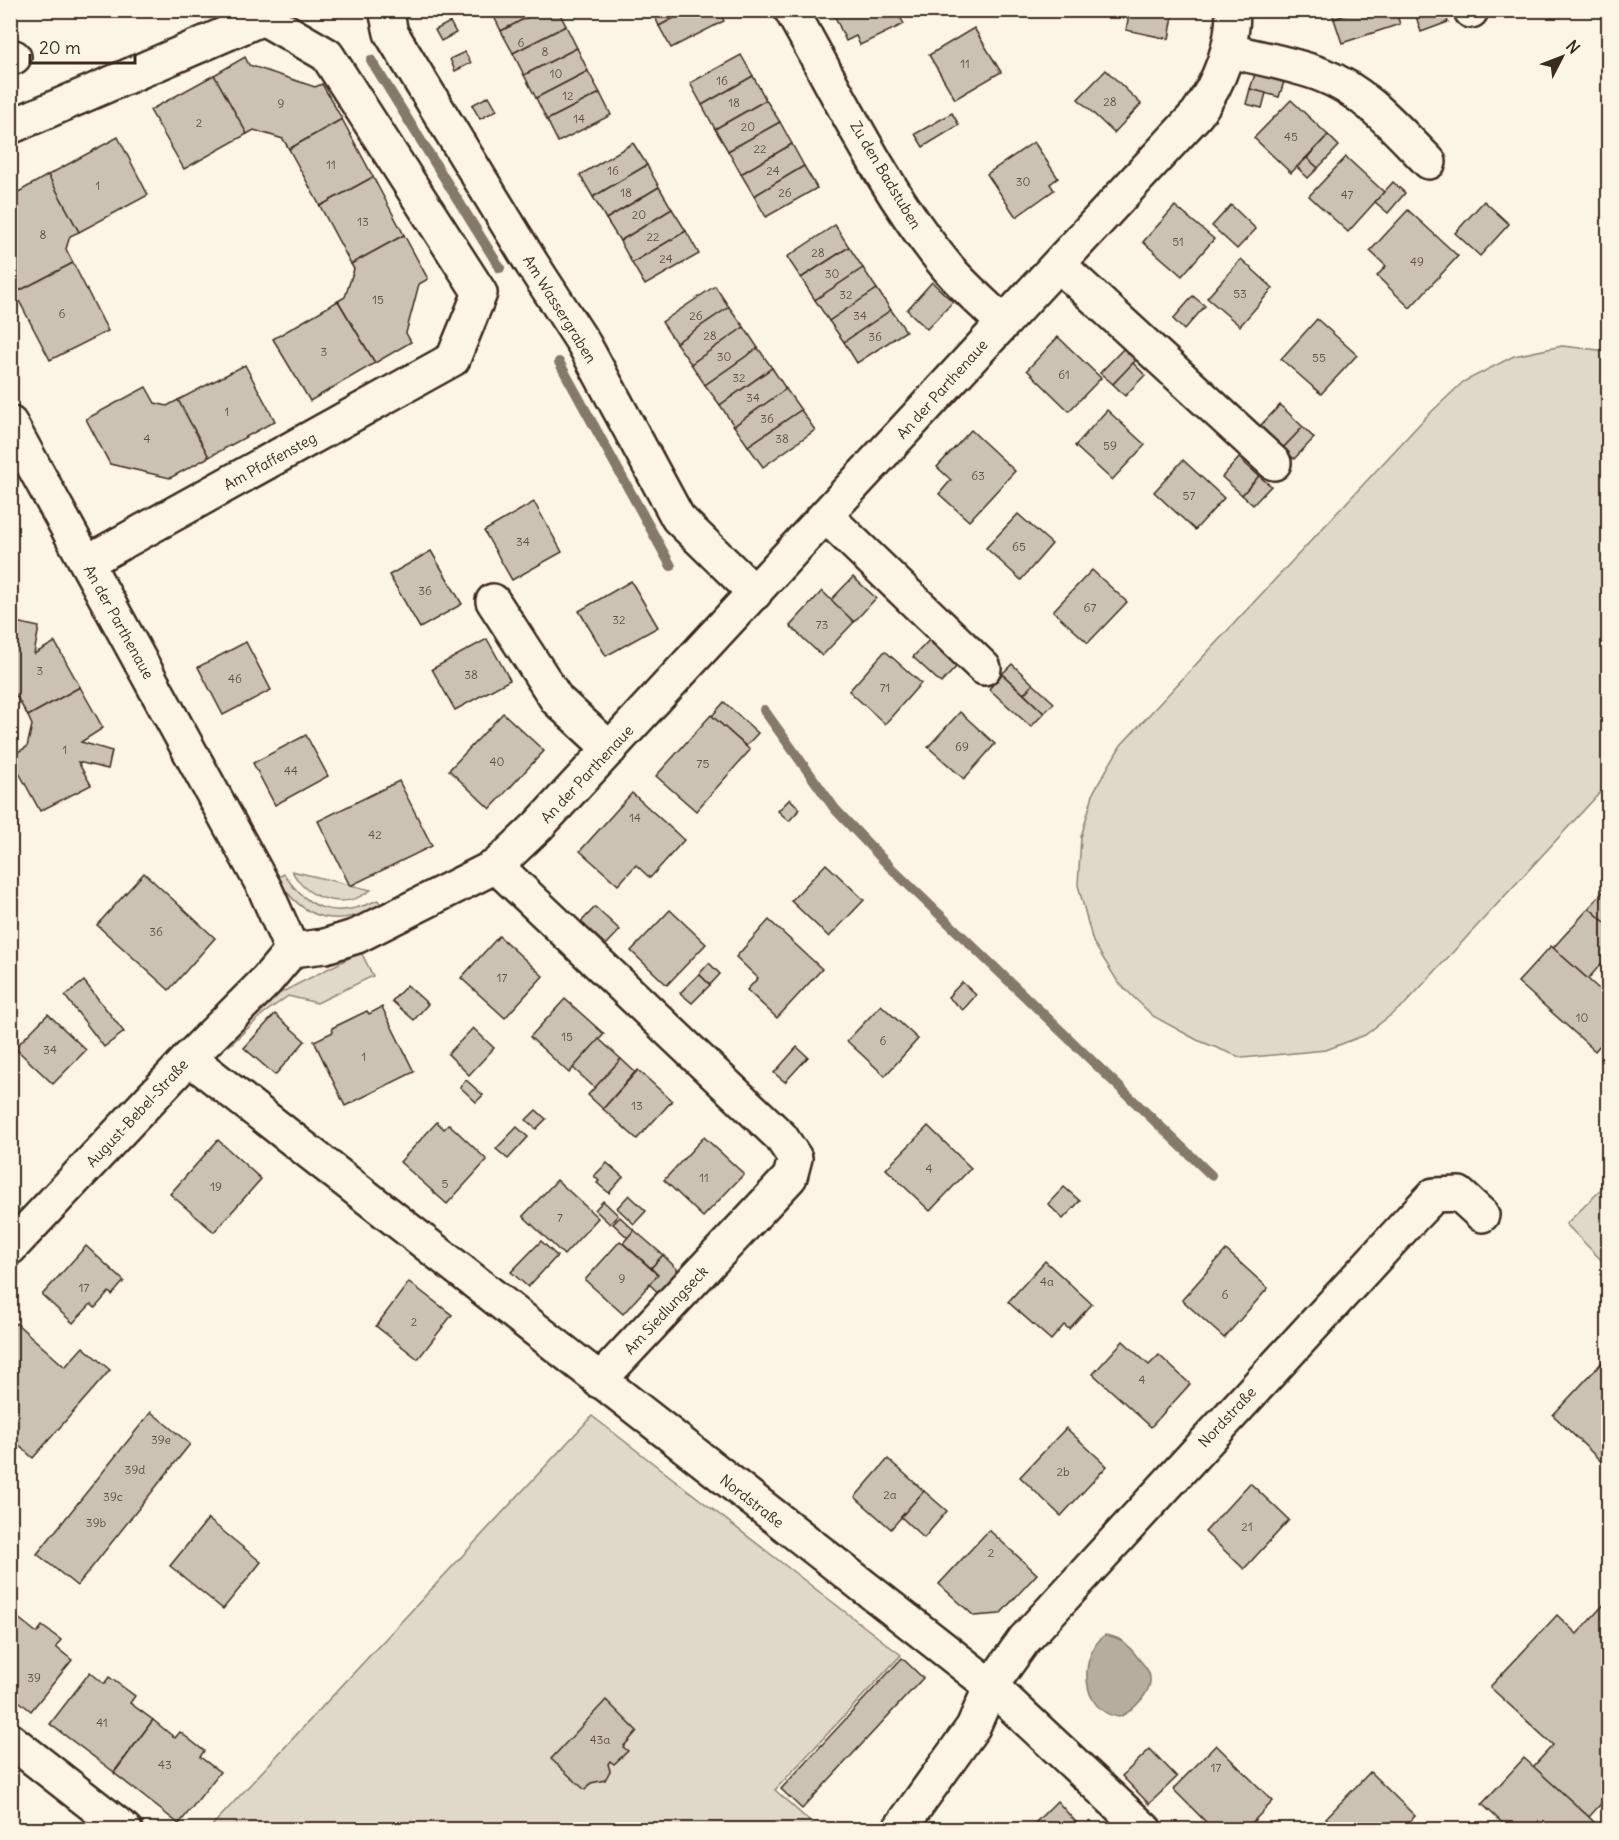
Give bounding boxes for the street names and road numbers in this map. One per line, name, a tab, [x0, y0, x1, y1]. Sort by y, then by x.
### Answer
street label: Zu den Badstuben	[846, 118, 926, 233]
street label: Am Wassergraben	[519, 252, 601, 367]
street label: An der Parthenaue	[892, 335, 992, 443]
street label: Am Pfaffensteg	[220, 428, 320, 494]
street label: An der Parthenaue	[80, 562, 158, 682]
street label: An der Parthenaue	[537, 721, 637, 827]
street label: August-Bebel-Straße	[82, 1055, 192, 1171]
street label: Am Siedlungseck	[620, 1261, 712, 1358]
street label: Nordstraße	[1194, 1383, 1260, 1451]
street label: Nordstraße	[716, 1470, 788, 1532]

